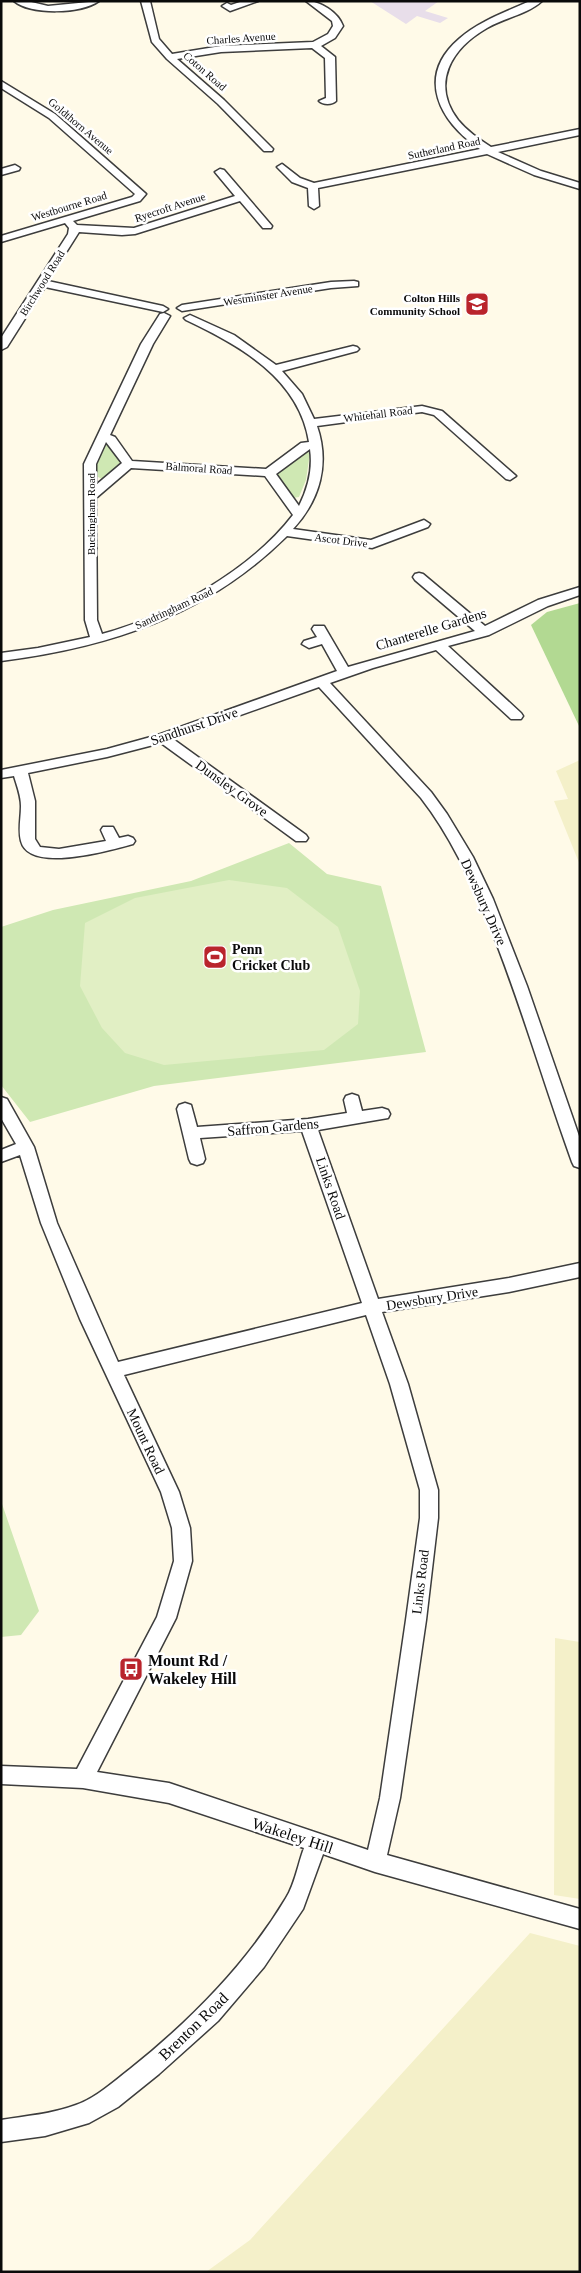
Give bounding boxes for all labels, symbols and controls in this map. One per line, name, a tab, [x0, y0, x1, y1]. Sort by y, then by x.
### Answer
street label: Charles Avenue	[206, 30, 276, 46]
street label: Coton Road	[181, 49, 229, 93]
street label: Goldthorn Avenue	[46, 95, 116, 157]
street label: Sutherland Road	[407, 134, 482, 162]
street label: Westbourne Road	[30, 189, 109, 223]
street label: Ryecroft Avenue	[133, 190, 207, 224]
street label: Birchwood Road	[17, 248, 67, 318]
street label: Westminster Avenue	[222, 282, 314, 308]
school or university icon: Colton Hills Community School	[464, 291, 490, 317]
place label: Colton Hills Community School	[370, 292, 461, 317]
street label: Whitehall Road	[343, 404, 414, 424]
street label: Balmoral Road	[165, 460, 233, 476]
street label: Buckingham Road	[85, 472, 97, 555]
street label: Ascot Drive	[314, 531, 368, 549]
street label: Sandringham Road	[133, 584, 215, 631]
street label: Chanterelle Gardens	[374, 606, 488, 653]
street label: Sandhurst Drive	[149, 705, 240, 748]
street label: Dunsley Grove	[193, 757, 271, 819]
street label: Dewsbury Drive	[458, 857, 509, 948]
place label: Penn Cricket Club	[232, 942, 310, 973]
sports icon: Penn Cricket Club	[202, 944, 228, 970]
street label: Saffron Gardens	[227, 1116, 319, 1139]
street label: Links Road	[313, 1155, 348, 1221]
street label: Dewsbury Drive	[385, 1284, 479, 1313]
street label: Mount Road	[124, 1406, 167, 1476]
street label: Links Road	[409, 1549, 432, 1615]
place label: Mount Rd / Wakeley Hill	[148, 1652, 237, 1688]
bus stop icon: Mount Rd / Wakeley Hill	[118, 1656, 144, 1682]
street label: Wakeley Hill	[250, 1814, 336, 1858]
street label: Brenton Road	[155, 1989, 231, 2064]

